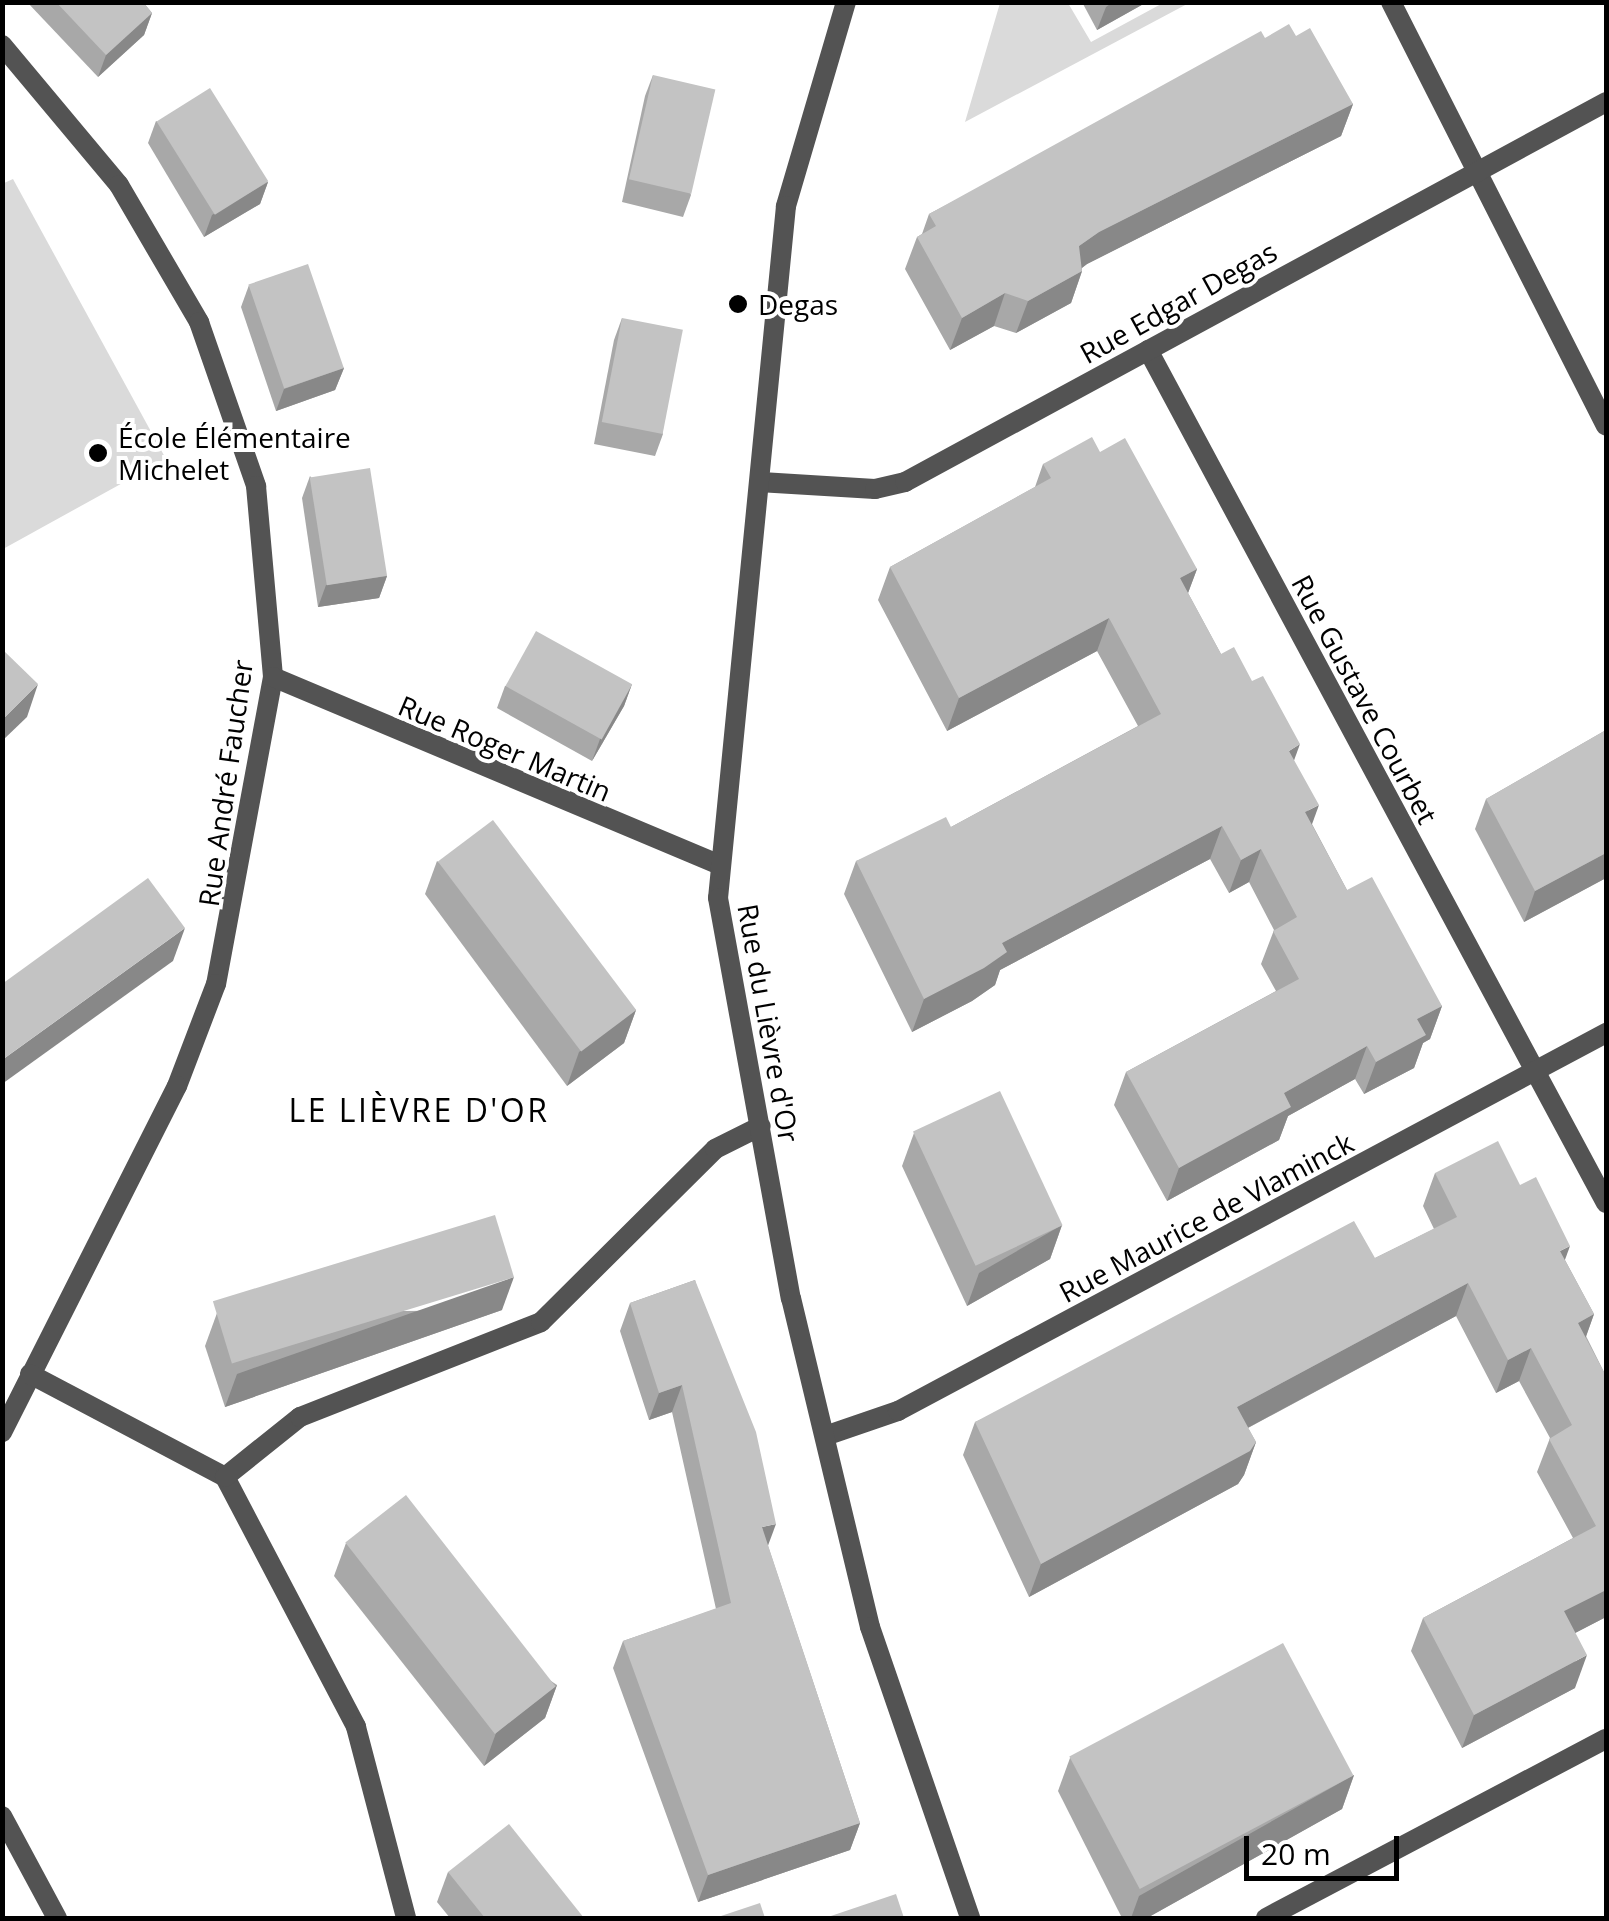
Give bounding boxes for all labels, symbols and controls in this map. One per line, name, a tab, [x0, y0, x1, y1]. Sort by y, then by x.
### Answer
street label: Rue Edgar Degas	[1074, 234, 1282, 370]
place label: Degas	[758, 287, 838, 321]
marker: Degas	[727, 293, 749, 315]
place label: École Élémentaire Michelet	[118, 420, 351, 486]
marker: École Élémentaire Michelet	[87, 442, 109, 464]
street label: Rue Gustave Courbet	[1285, 569, 1445, 829]
street label: Rue André Faucher	[191, 657, 259, 909]
street label: Rue Roger Martin	[394, 688, 616, 808]
street label: Rue du Lièvre d'Or	[732, 901, 806, 1145]
district label: LE LIÈVRE D'OR	[288, 1091, 550, 1129]
street label: Rue Maurice de Vlaminck	[1053, 1125, 1359, 1309]
scale bar	[1249, 1816, 1404, 1878]
text: 20 m	[1261, 1833, 1331, 1874]

